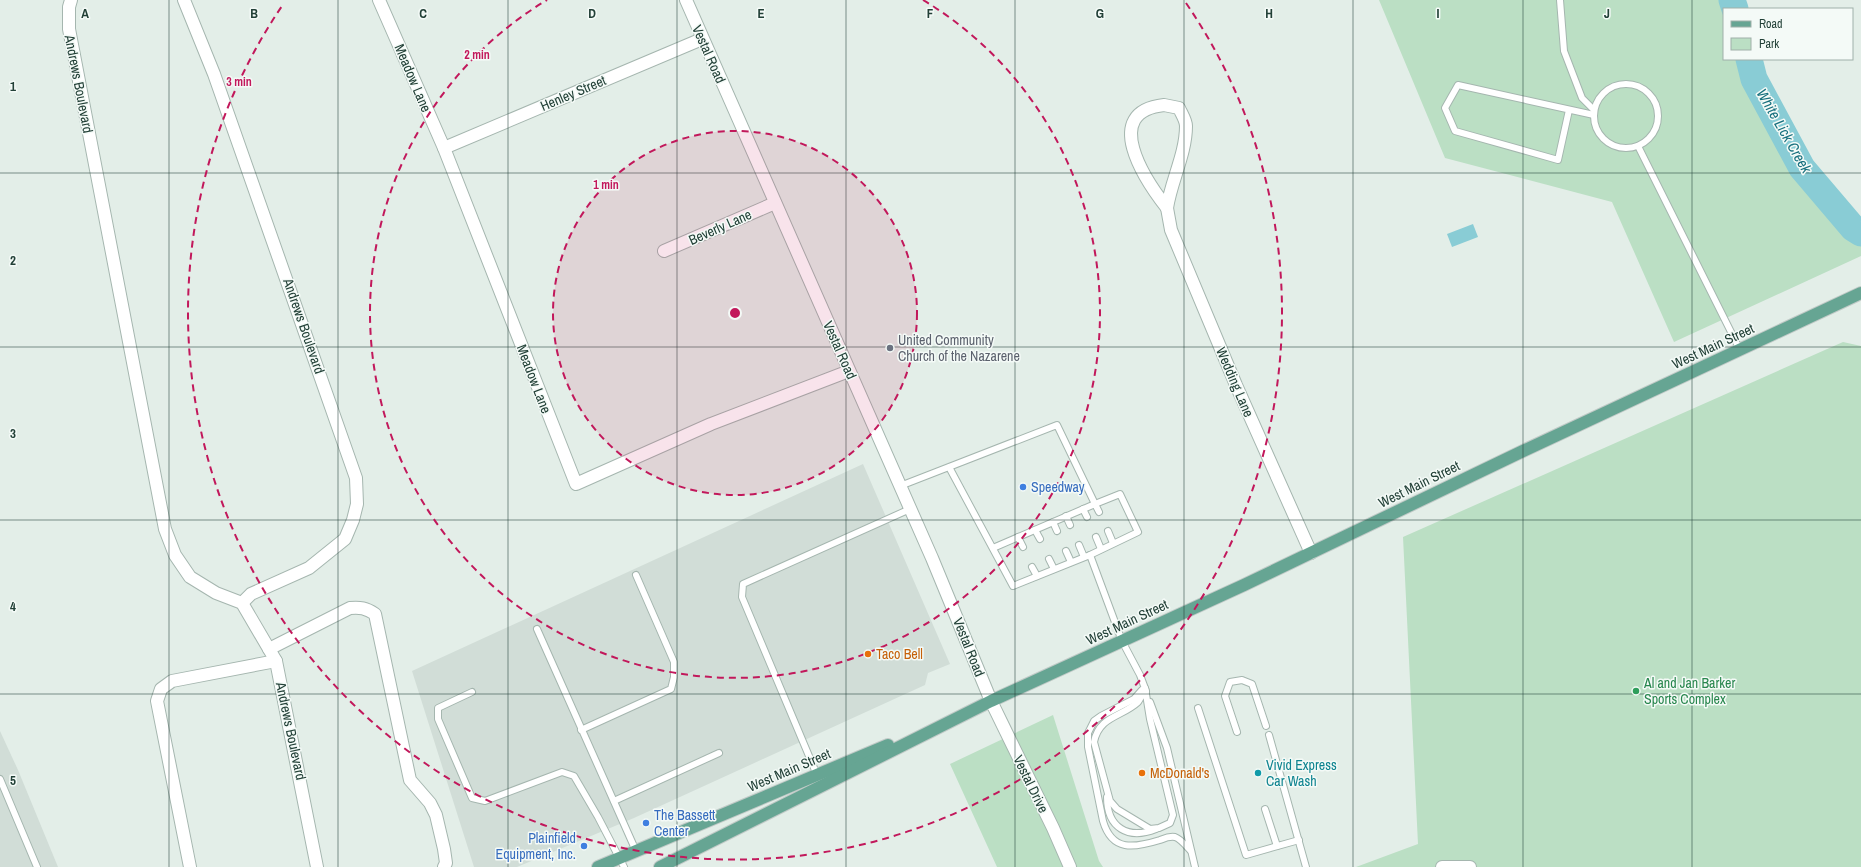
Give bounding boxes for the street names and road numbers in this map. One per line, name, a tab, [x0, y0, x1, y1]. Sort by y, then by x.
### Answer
street label: Vestal Road	[688, 22, 730, 86]
street label: Andrews Boulevard	[60, 32, 97, 135]
street label: Meadow Lane	[391, 41, 435, 115]
street label: Henley Street	[537, 71, 609, 115]
street label: Beverly Lane	[686, 205, 754, 249]
street label: Andrews Boulevard	[279, 275, 329, 376]
street label: Vestal Road	[819, 318, 861, 382]
street label: West Main Street	[1669, 319, 1757, 373]
street label: Meadow Lane	[513, 342, 555, 416]
street label: Wedding Lane	[1212, 344, 1258, 420]
street label: West Main Street	[1375, 457, 1463, 511]
street label: West Main Street	[1083, 595, 1171, 649]
street label: Vestal Road	[949, 615, 989, 679]
street label: Andrews Boulevard	[272, 679, 310, 782]
street label: West Main Street	[745, 744, 833, 796]
street label: Vestal Drive	[1009, 752, 1053, 816]

